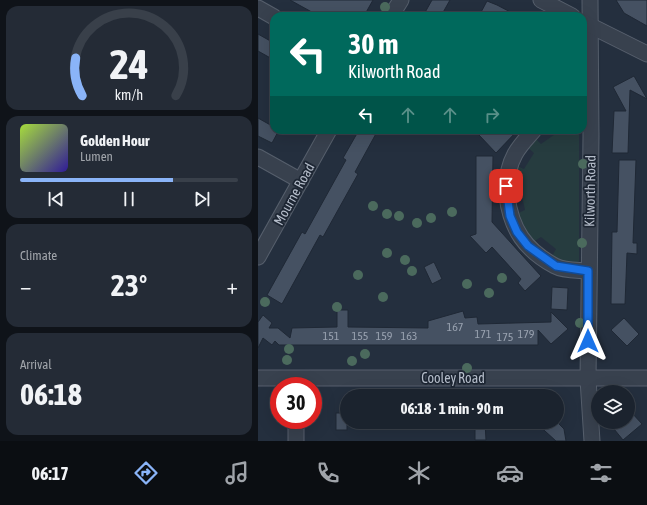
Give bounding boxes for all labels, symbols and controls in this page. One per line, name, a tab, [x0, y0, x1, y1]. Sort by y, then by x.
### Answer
icon: left	[282, 28, 334, 80]
text: 30 m	[348, 28, 398, 60]
text: 24	[109, 40, 149, 88]
text: Kilworth Road	[348, 61, 440, 82]
text: km/h	[115, 87, 143, 103]
icon: left	[355, 104, 377, 126]
icon: ahead	[397, 104, 419, 126]
icon: ahead	[439, 104, 461, 126]
icon: right	[481, 104, 503, 126]
text: Golden Hour	[80, 132, 150, 149]
text: Lumen	[80, 149, 113, 164]
street label: Kilworth Road	[581, 155, 599, 227]
street label: Mourne Road	[270, 160, 318, 228]
pin	[489, 169, 523, 203]
icon: arrive	[495, 175, 517, 197]
icon: previous	[45, 188, 67, 210]
icon: pause	[118, 188, 140, 210]
icon: next	[191, 188, 213, 210]
text: Climate	[20, 248, 57, 263]
text: 23°	[111, 268, 147, 302]
text: −	[20, 273, 31, 299]
text: +	[227, 273, 238, 299]
house number: 167	[447, 320, 464, 334]
position arrow	[567, 320, 609, 362]
house number: 171	[475, 327, 492, 341]
house number: 179	[518, 327, 535, 341]
house number: 151	[323, 329, 340, 343]
house number: 155	[352, 329, 368, 343]
house number: 159	[376, 329, 393, 343]
house number: 163	[401, 329, 417, 343]
house number: 175	[497, 330, 513, 344]
text: Arrival	[20, 357, 52, 372]
street label: Cooley Road	[421, 370, 485, 386]
text: 06:18	[20, 377, 82, 411]
speed limit sign: 30	[270, 377, 322, 429]
map controls	[591, 385, 635, 429]
button: layers	[591, 385, 635, 429]
text: 06:18 · 1 min · 90 m	[400, 400, 504, 417]
icon: directions	[132, 459, 160, 487]
icon: music	[223, 459, 251, 487]
icon: phone	[314, 459, 342, 487]
icon: climate	[405, 459, 433, 487]
icon: car	[496, 459, 524, 487]
icon: filters	[587, 459, 615, 487]
text: 06:17	[32, 463, 69, 484]

